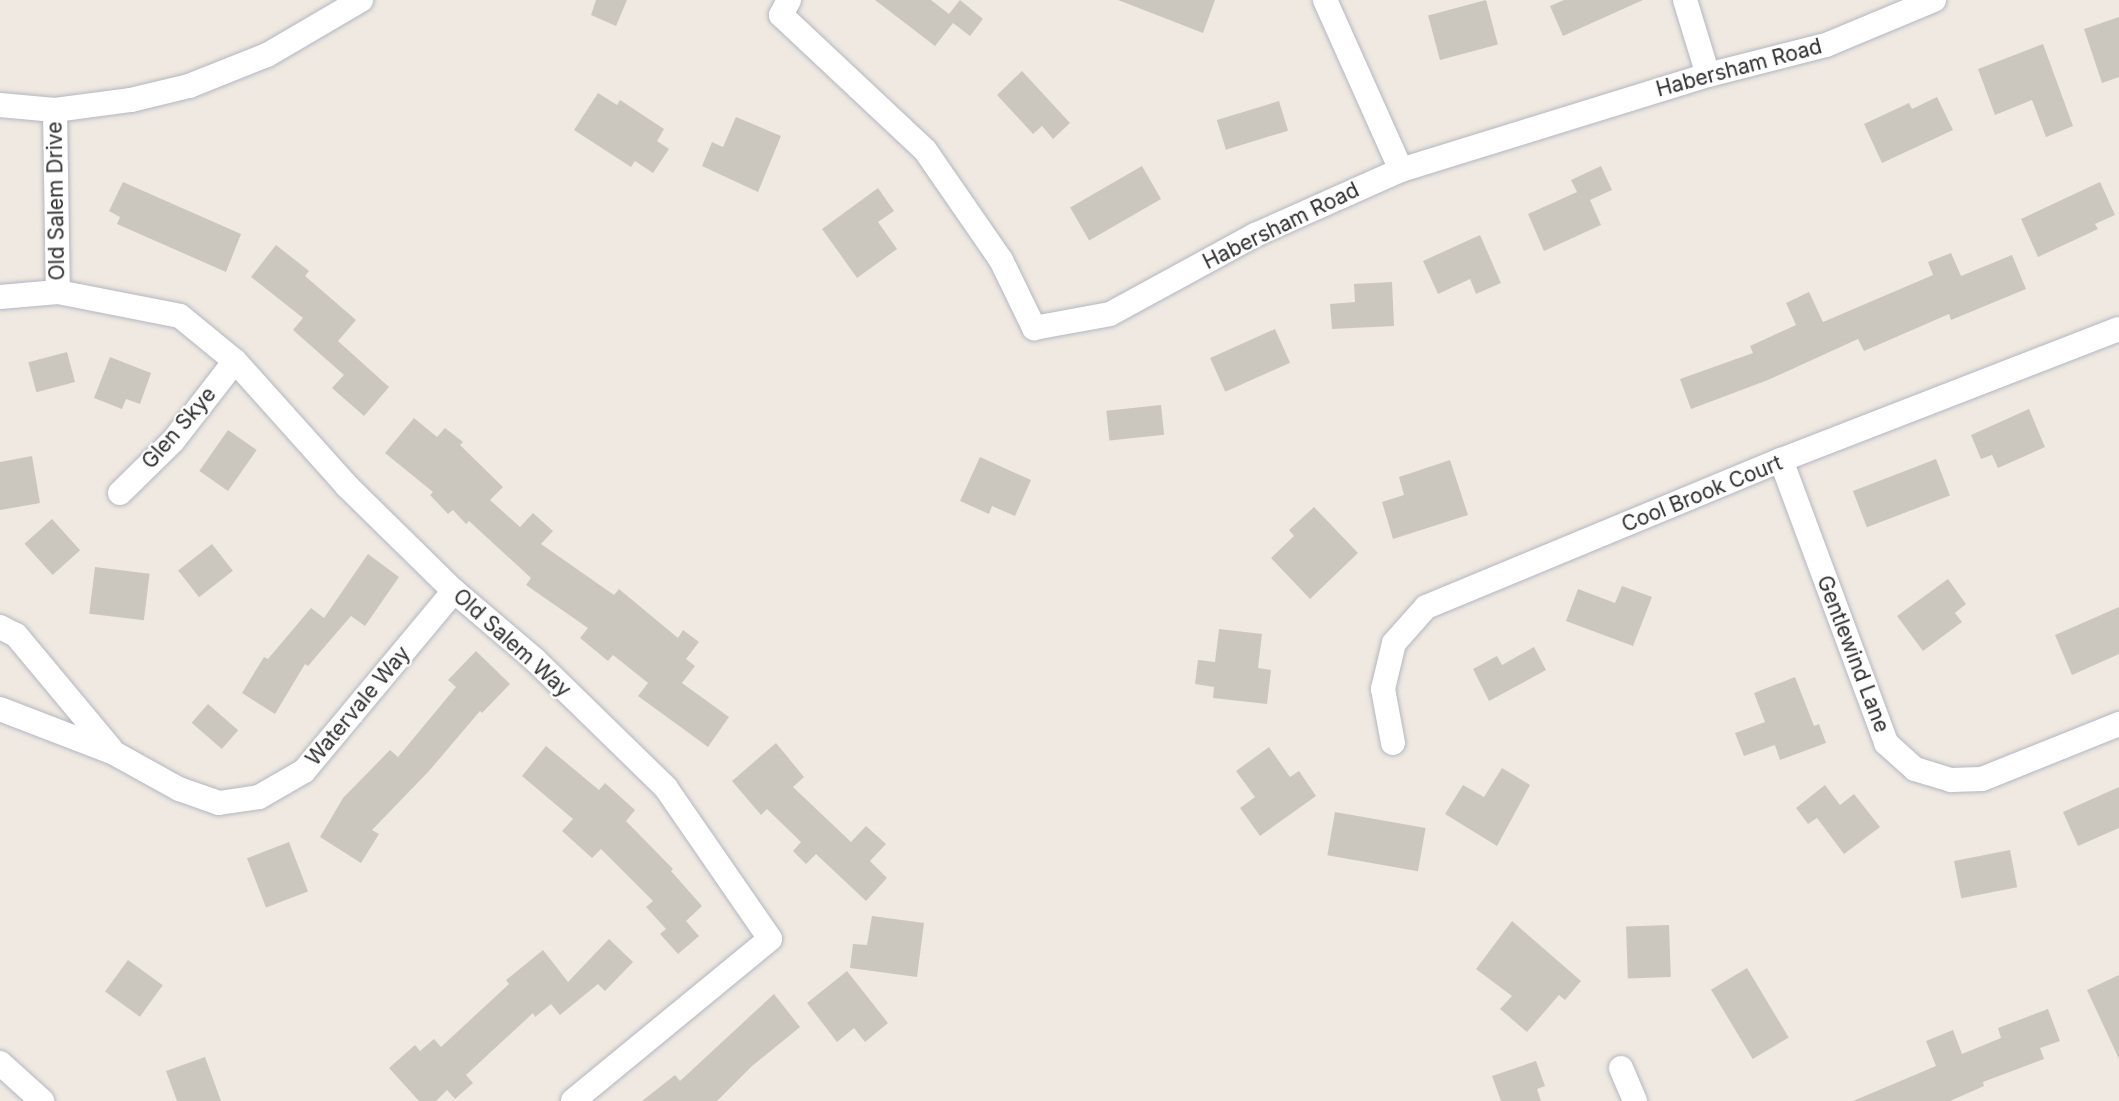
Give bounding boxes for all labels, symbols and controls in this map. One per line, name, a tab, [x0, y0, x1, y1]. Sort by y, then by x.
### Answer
street label: Habersham Road	[1653, 34, 1825, 102]
street label: Old Salem Drive	[42, 121, 70, 281]
street label: Habersham Road	[1199, 177, 1363, 275]
street label: Glen Skye	[137, 382, 221, 474]
street label: Cool Brook Court	[1618, 450, 1786, 538]
street label: Gentlewind Lane	[1812, 572, 1894, 736]
street label: Old Salem Way	[448, 584, 576, 702]
street label: Watervale Way	[301, 641, 415, 771]

